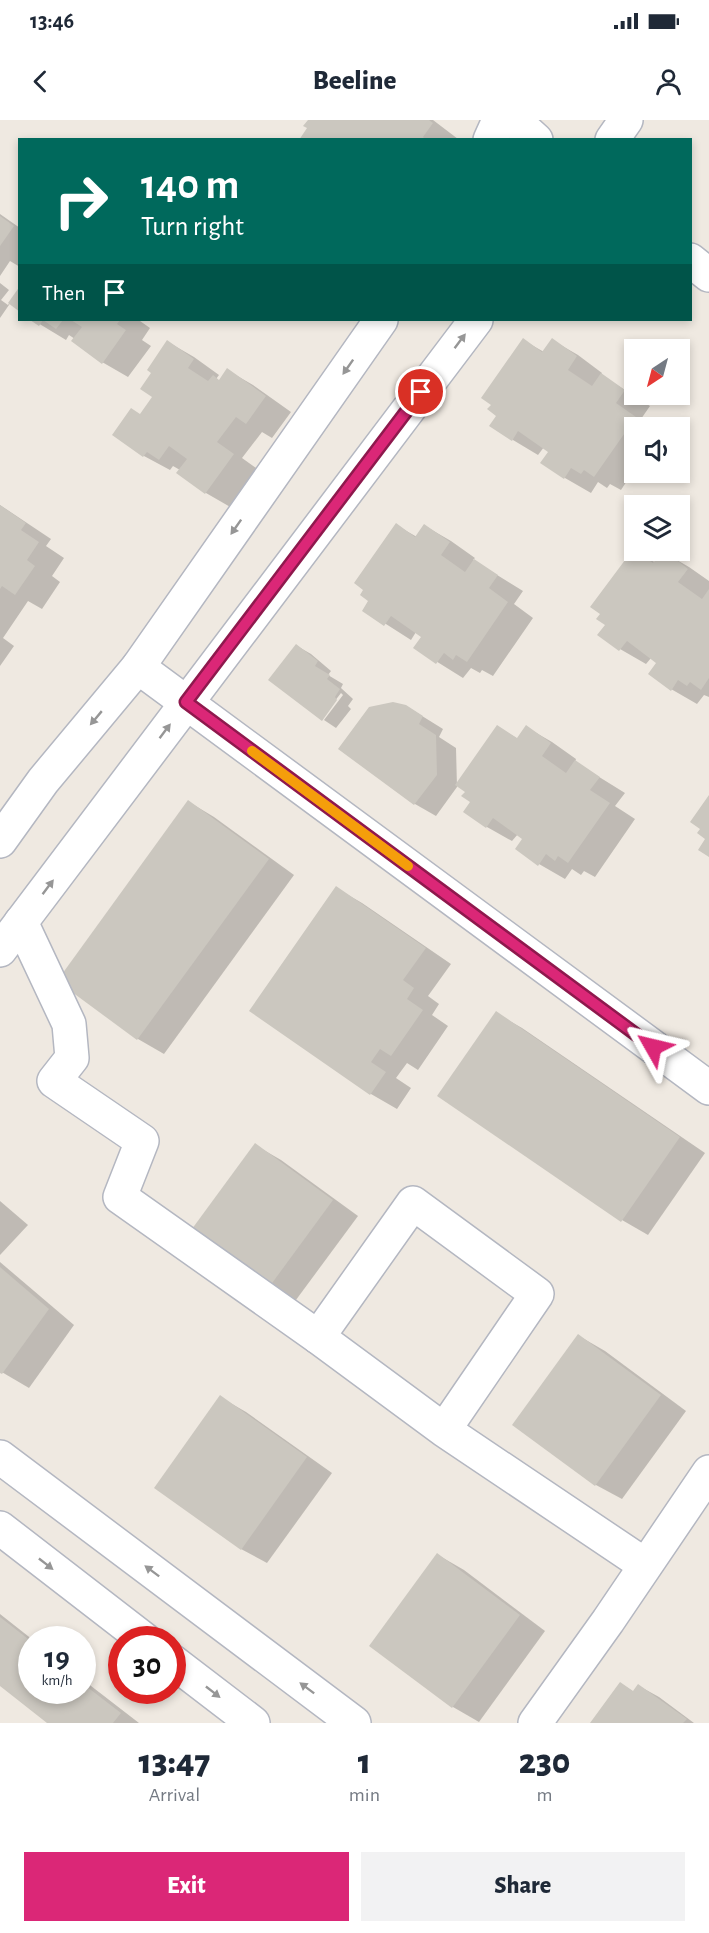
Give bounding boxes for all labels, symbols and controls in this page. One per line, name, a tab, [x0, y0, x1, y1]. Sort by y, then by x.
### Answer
text: 13:46	[30, 10, 74, 32]
icon: back	[24, 65, 57, 98]
icon: person	[652, 65, 685, 98]
text: Beeline	[313, 67, 396, 94]
icon: right	[42, 162, 120, 240]
text: 140 m	[141, 164, 239, 206]
text: Turn right	[141, 213, 244, 240]
icon: arrive	[98, 276, 131, 309]
text: Then	[42, 282, 86, 304]
one-way arrow	[454, 333, 466, 349]
north arrow	[624, 339, 690, 405]
map controls	[624, 339, 690, 561]
one-way arrow	[342, 359, 354, 375]
pin	[395, 366, 446, 417]
icon: arrive	[404, 375, 437, 408]
button: sound	[624, 417, 690, 483]
button: layers	[624, 495, 690, 561]
one-way arrow	[230, 519, 242, 535]
one-way arrow	[89, 710, 102, 726]
one-way arrow	[158, 723, 170, 738]
one-way arrow	[41, 879, 53, 894]
position arrow	[621, 1015, 685, 1079]
one-way arrow	[39, 1557, 54, 1569]
one-way arrow	[144, 1565, 159, 1577]
speed limit sign: 30	[108, 1626, 186, 1704]
text: 19	[44, 1643, 70, 1673]
text: km/h	[42, 1673, 72, 1688]
one-way arrow	[300, 1682, 316, 1694]
one-way arrow	[205, 1686, 221, 1698]
text: 13:47	[139, 1744, 210, 1780]
text: 1	[358, 1744, 371, 1780]
text: 230	[519, 1744, 570, 1780]
text: Arrival	[149, 1785, 200, 1805]
text: min	[349, 1785, 380, 1805]
text: m	[537, 1785, 553, 1805]
button: Exit	[24, 1852, 349, 1921]
button: Share	[361, 1852, 685, 1921]

